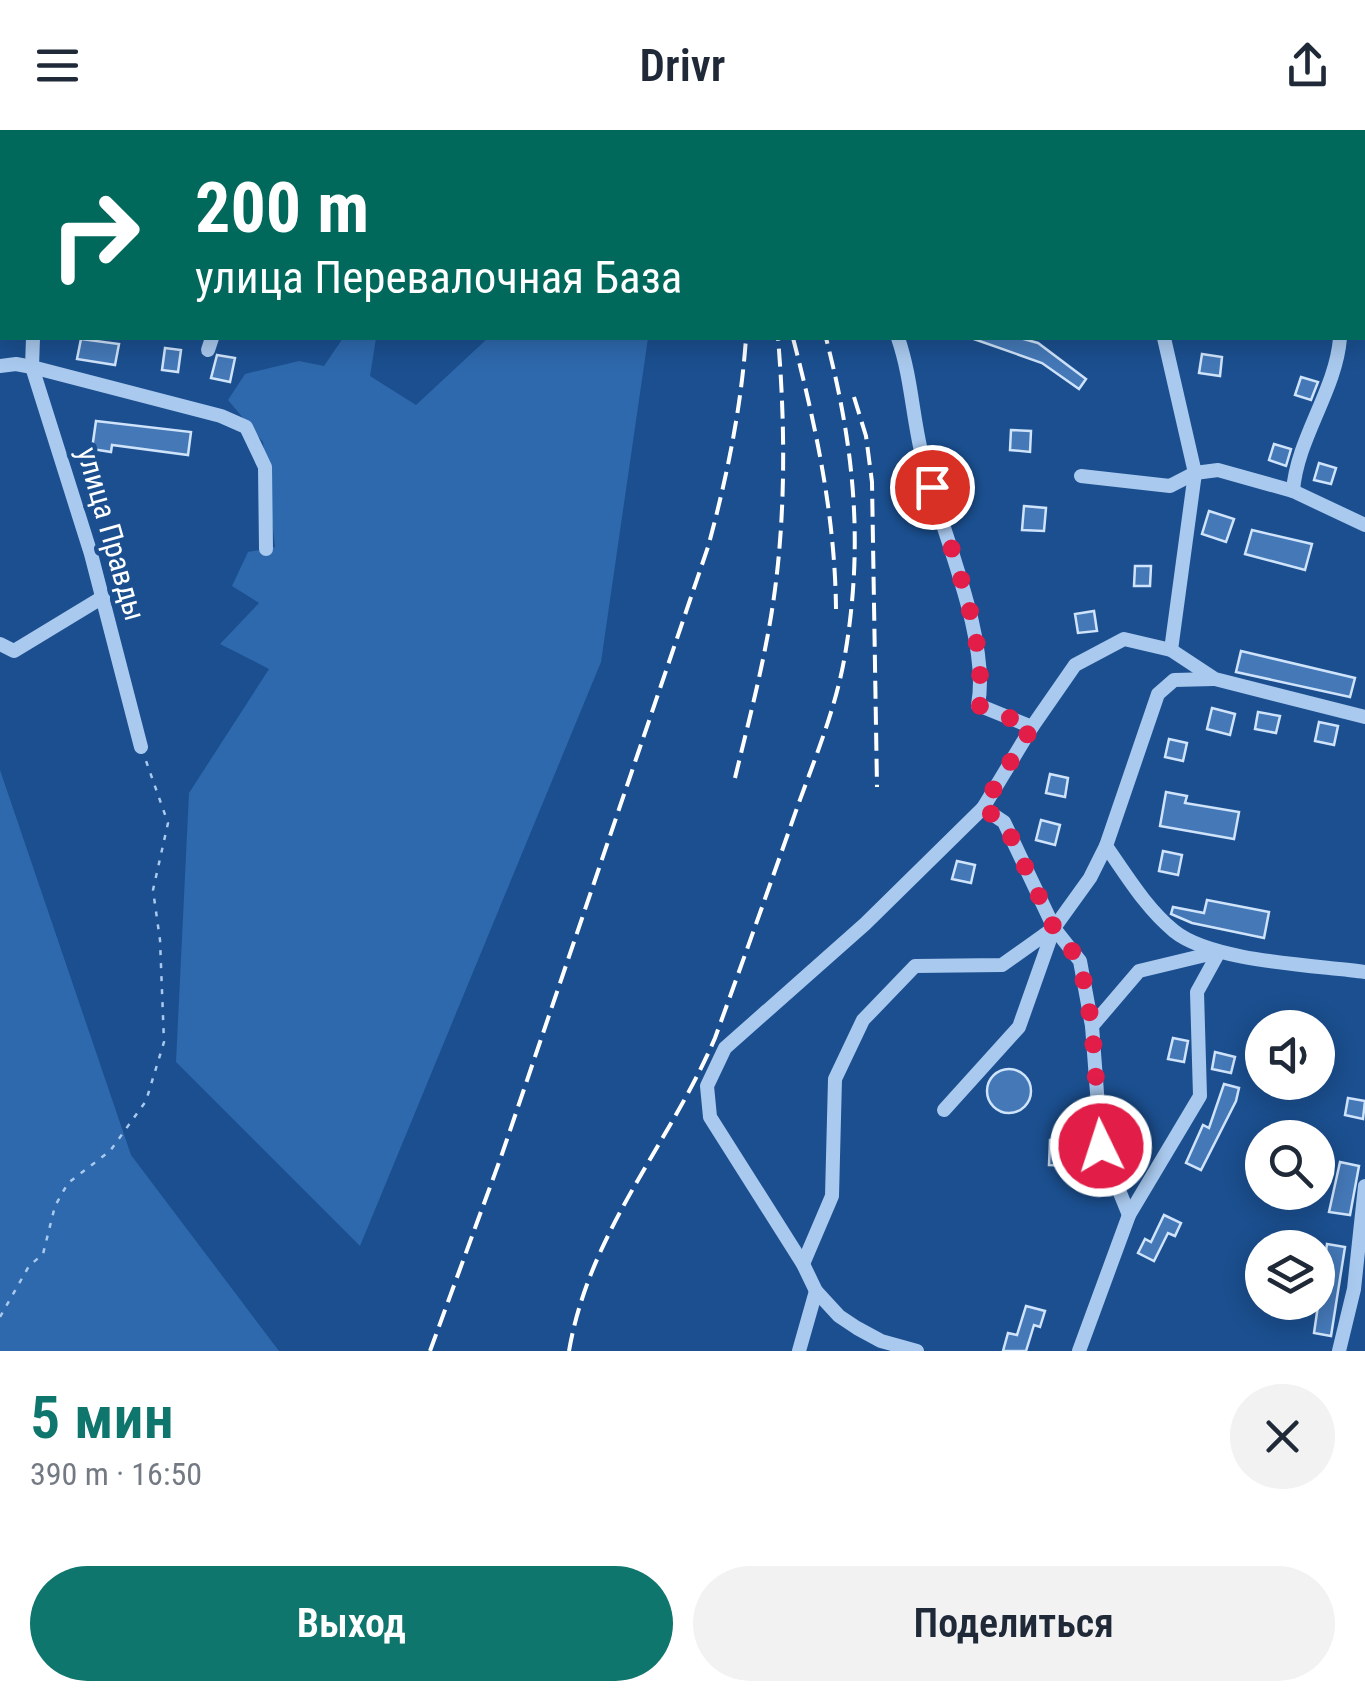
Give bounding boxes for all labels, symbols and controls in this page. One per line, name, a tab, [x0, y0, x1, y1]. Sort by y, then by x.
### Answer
icon: menu	[30, 38, 85, 93]
icon: share	[1280, 38, 1335, 93]
text: Drivr	[640, 39, 725, 92]
text: 200 m	[195, 167, 369, 249]
icon: right	[30, 170, 160, 300]
text: улица Перевалочная База	[195, 251, 682, 304]
street label: улица Правды	[70, 443, 153, 625]
pin	[890, 445, 975, 530]
icon: arrive	[905, 460, 960, 515]
map controls	[1245, 1010, 1335, 1320]
button: sound	[1245, 1010, 1335, 1100]
position arrow	[1049, 1094, 1153, 1198]
button: search	[1245, 1120, 1335, 1210]
button: layers	[1245, 1230, 1335, 1320]
text: 5 мин	[30, 1382, 174, 1453]
button: close	[1230, 1384, 1335, 1489]
text: 390 m · 16:50	[30, 1455, 202, 1493]
button: Выход	[30, 1566, 673, 1681]
button: Поделиться	[693, 1566, 1335, 1681]

